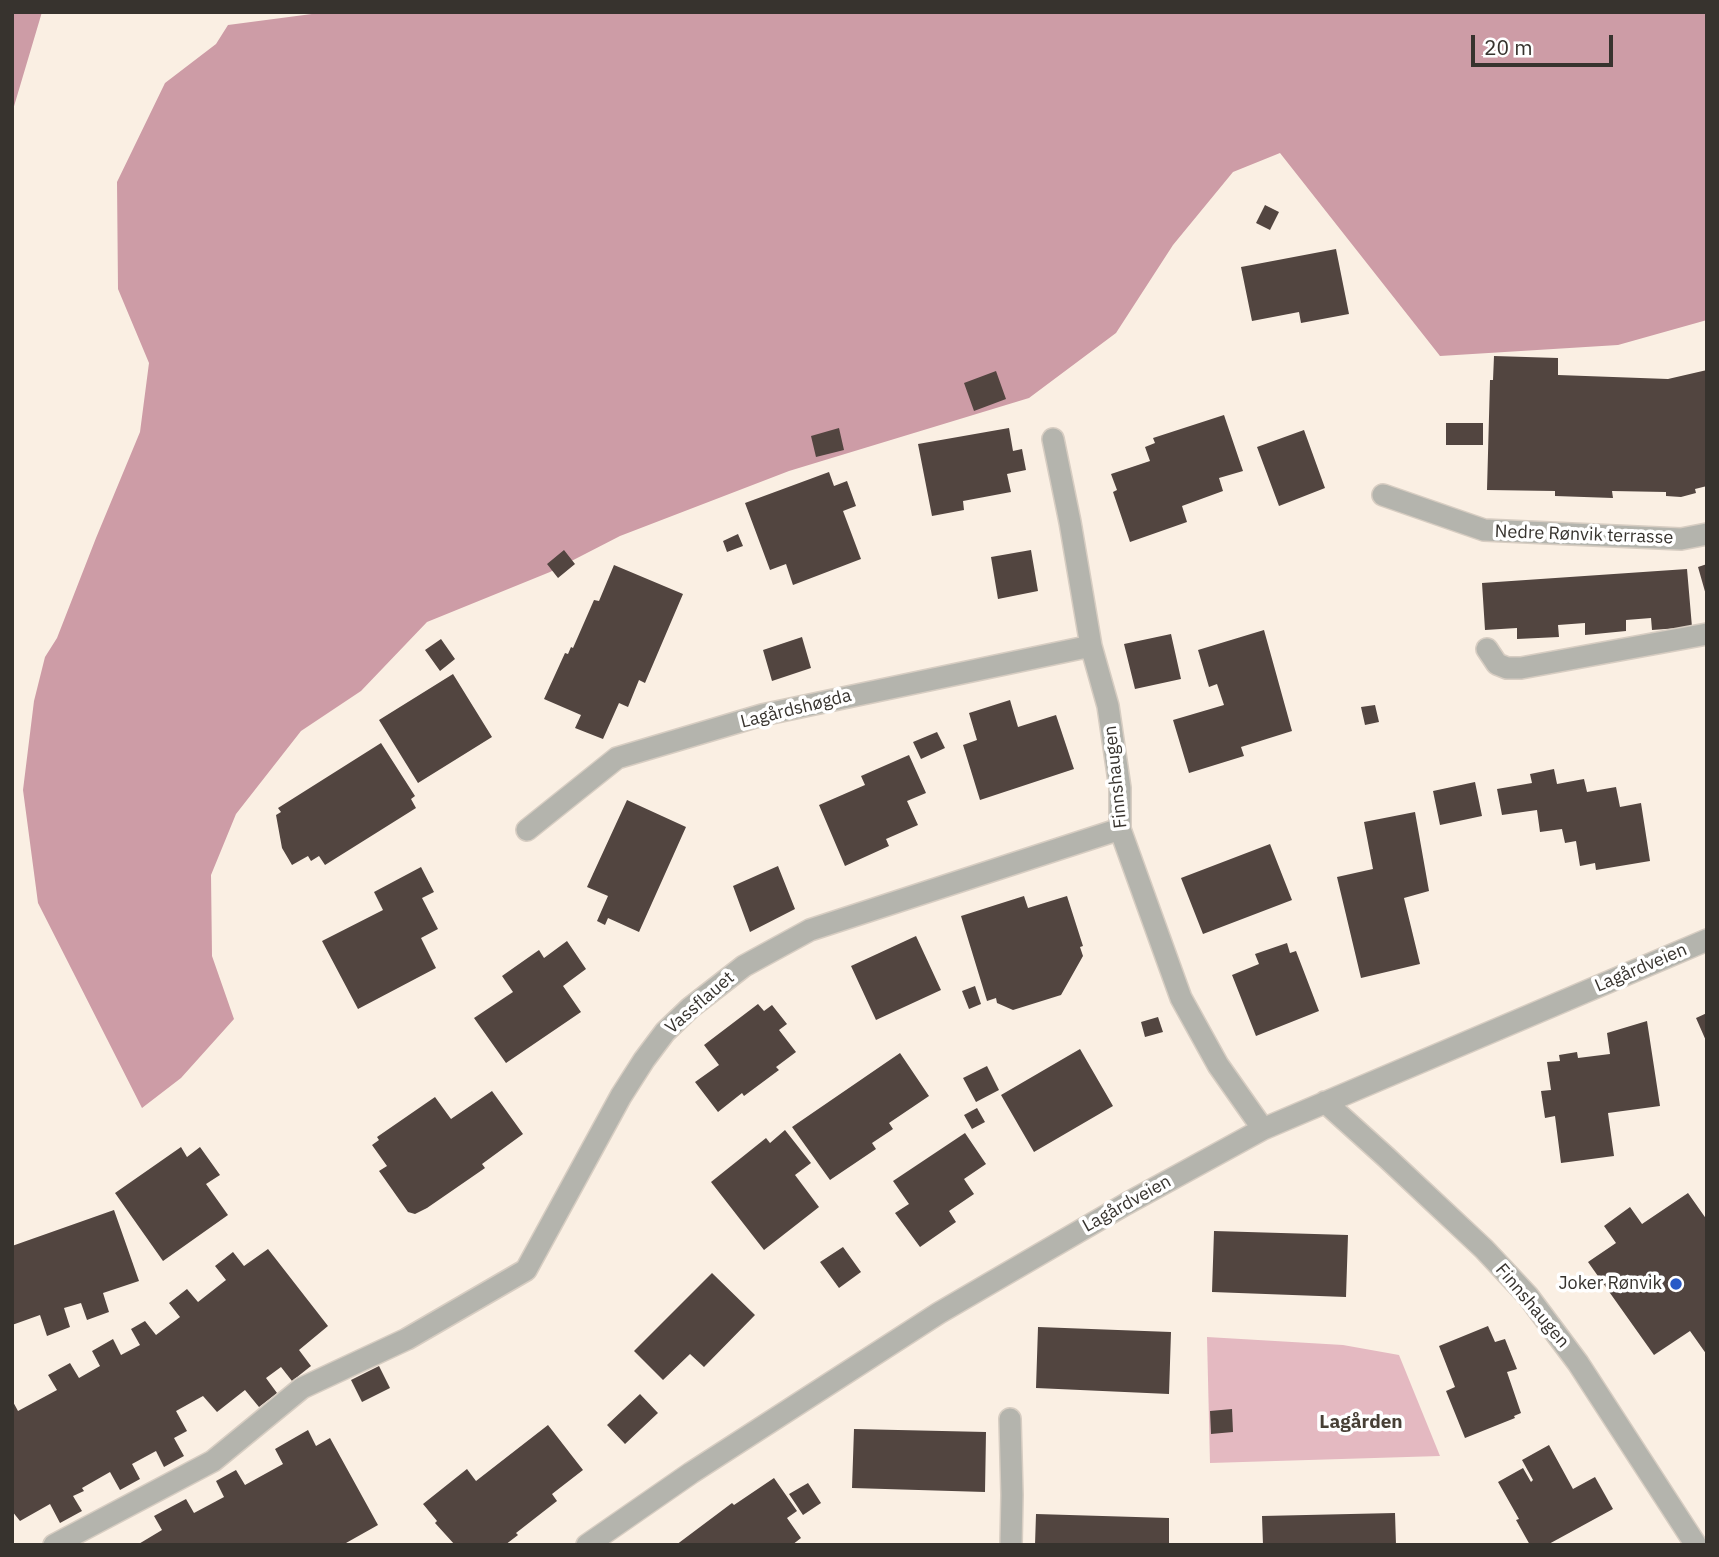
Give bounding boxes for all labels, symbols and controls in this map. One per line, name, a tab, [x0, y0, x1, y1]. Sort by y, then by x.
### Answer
scale bar	[1474, 21, 1616, 65]
text: 20 m	[1484, 33, 1533, 61]
street label: Nedre Rønvik terrasse	[1494, 521, 1674, 549]
street label: Lagårdshøgda	[738, 685, 854, 733]
street label: Finnshaugen	[1100, 724, 1132, 830]
street label: Lagårdveien	[1592, 939, 1690, 997]
street label: Vassflauet	[661, 967, 739, 1039]
street label: Lagårdveien	[1079, 1171, 1175, 1237]
street label: Finnshaugen	[1491, 1259, 1573, 1353]
place label: Joker Rønvik	[1558, 1273, 1662, 1295]
marker: Joker Rønvik	[1668, 1276, 1684, 1292]
district label: Lagården	[1319, 1412, 1403, 1434]

